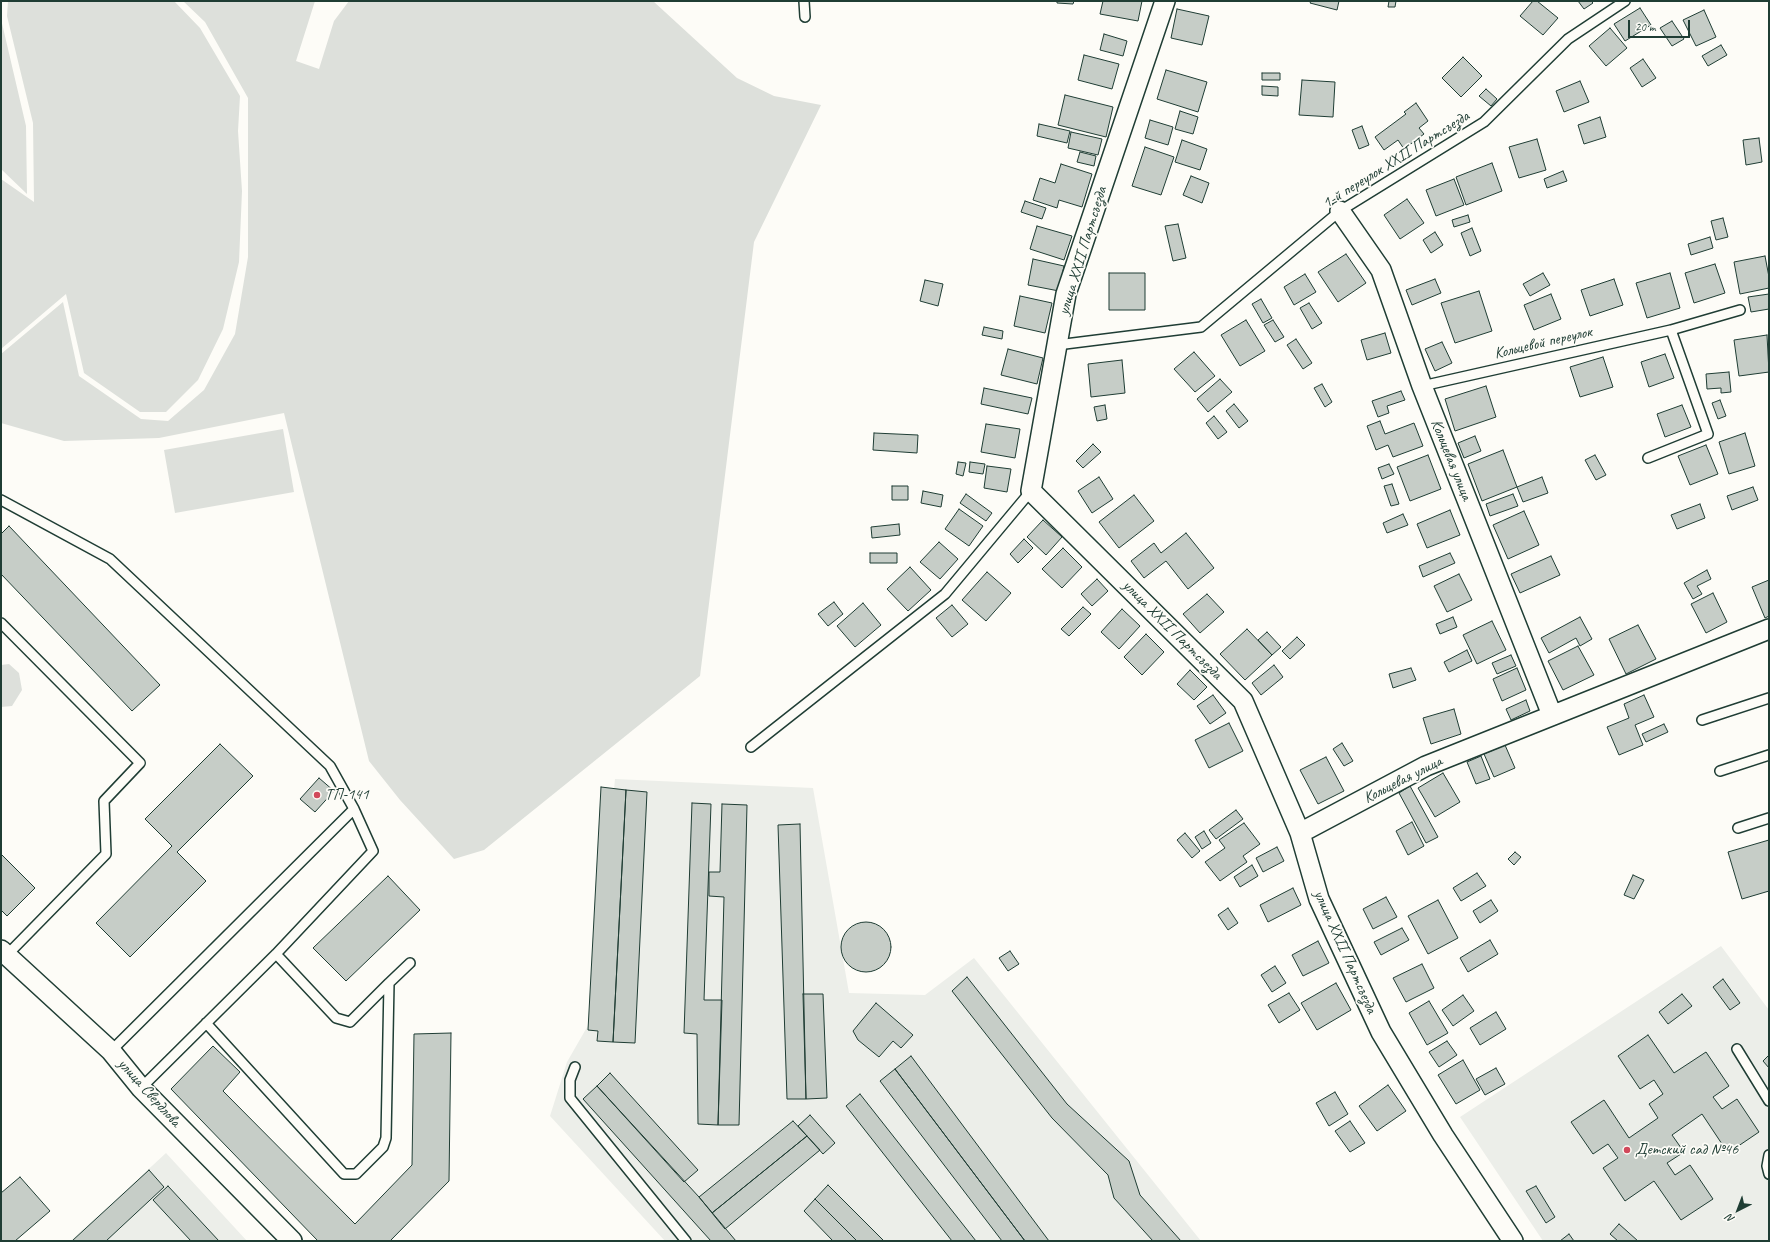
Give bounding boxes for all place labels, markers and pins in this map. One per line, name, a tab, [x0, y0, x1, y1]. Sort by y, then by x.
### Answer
place label: ТП-141	[325, 785, 369, 805]
marker: ТП-141	[312, 790, 322, 800]
place label: Детский сад №46	[1635, 1140, 1738, 1160]
marker: Детский сад №46	[1622, 1145, 1632, 1155]

